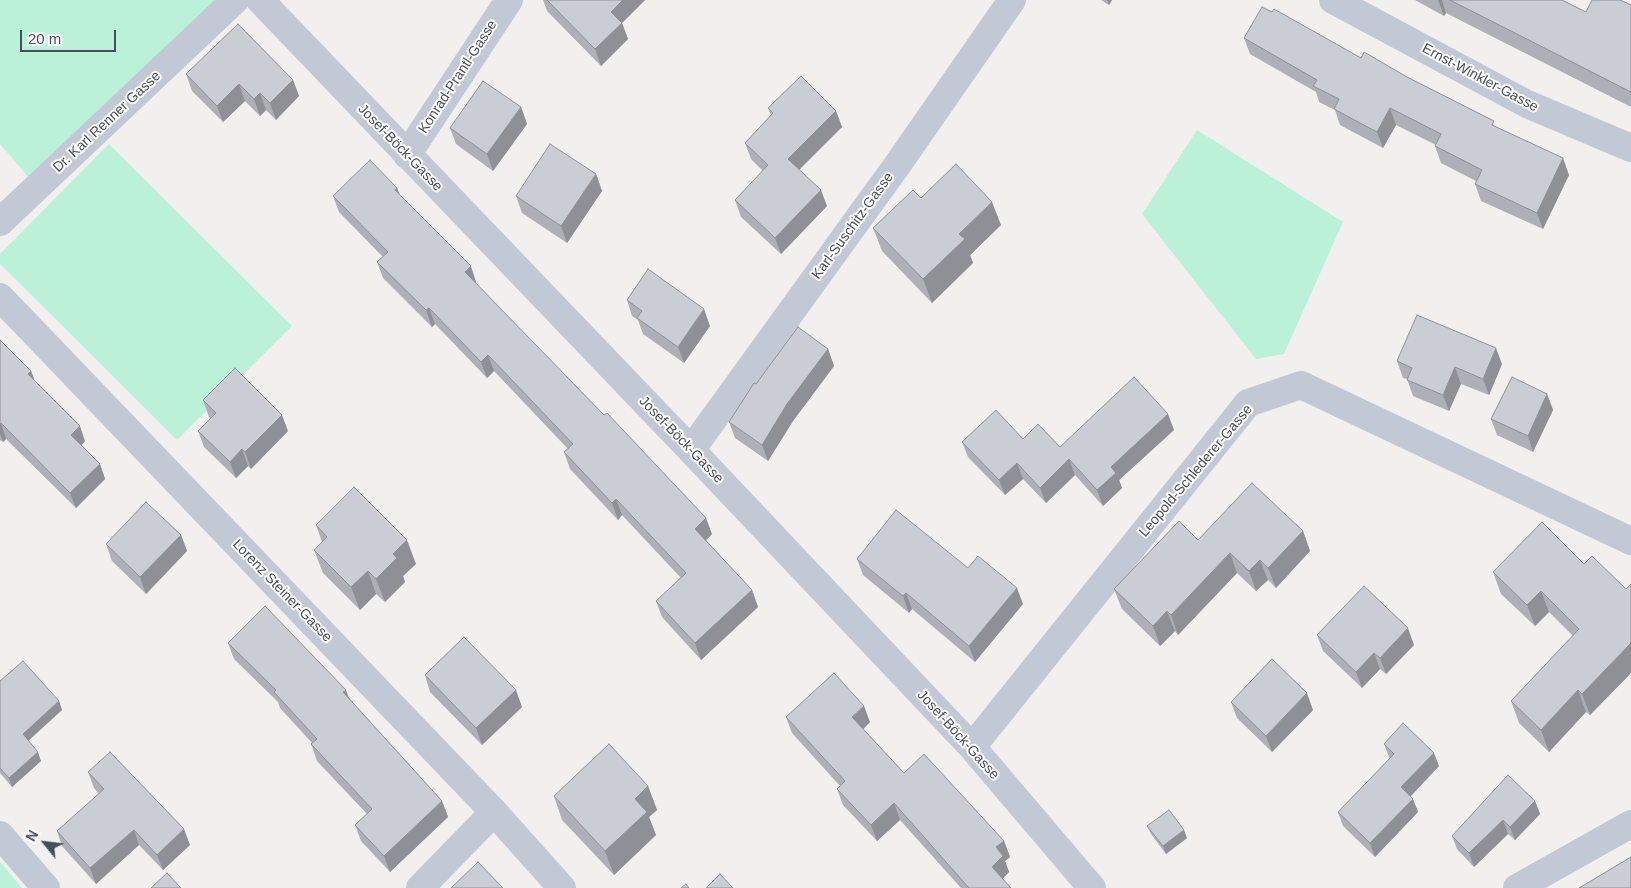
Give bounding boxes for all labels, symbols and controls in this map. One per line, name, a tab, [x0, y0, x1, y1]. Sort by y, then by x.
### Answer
street label: Konrad-Prantl-Gasse	[415, 17, 501, 137]
scale bar	[22, 20, 119, 52]
text: 20 m	[28, 30, 61, 47]
street label: Ernst-Winkler-Gasse	[1419, 40, 1541, 116]
street label: Dr. Karl Renner Gasse	[50, 68, 164, 176]
street label: Josef-Böck-Gasse	[354, 101, 446, 195]
street label: Karl-Suschitz-Gasse	[809, 169, 897, 283]
street label: Josef-Böck-Gasse	[635, 393, 727, 487]
street label: Leopold-Schlederer-Gasse	[1136, 402, 1256, 540]
street label: Lorenz Steiner-Gasse	[229, 536, 335, 646]
street label: Josef-Böck-Gasse	[913, 687, 1003, 783]
north arrow	[20, 818, 70, 868]
text: N	[22, 827, 41, 844]

